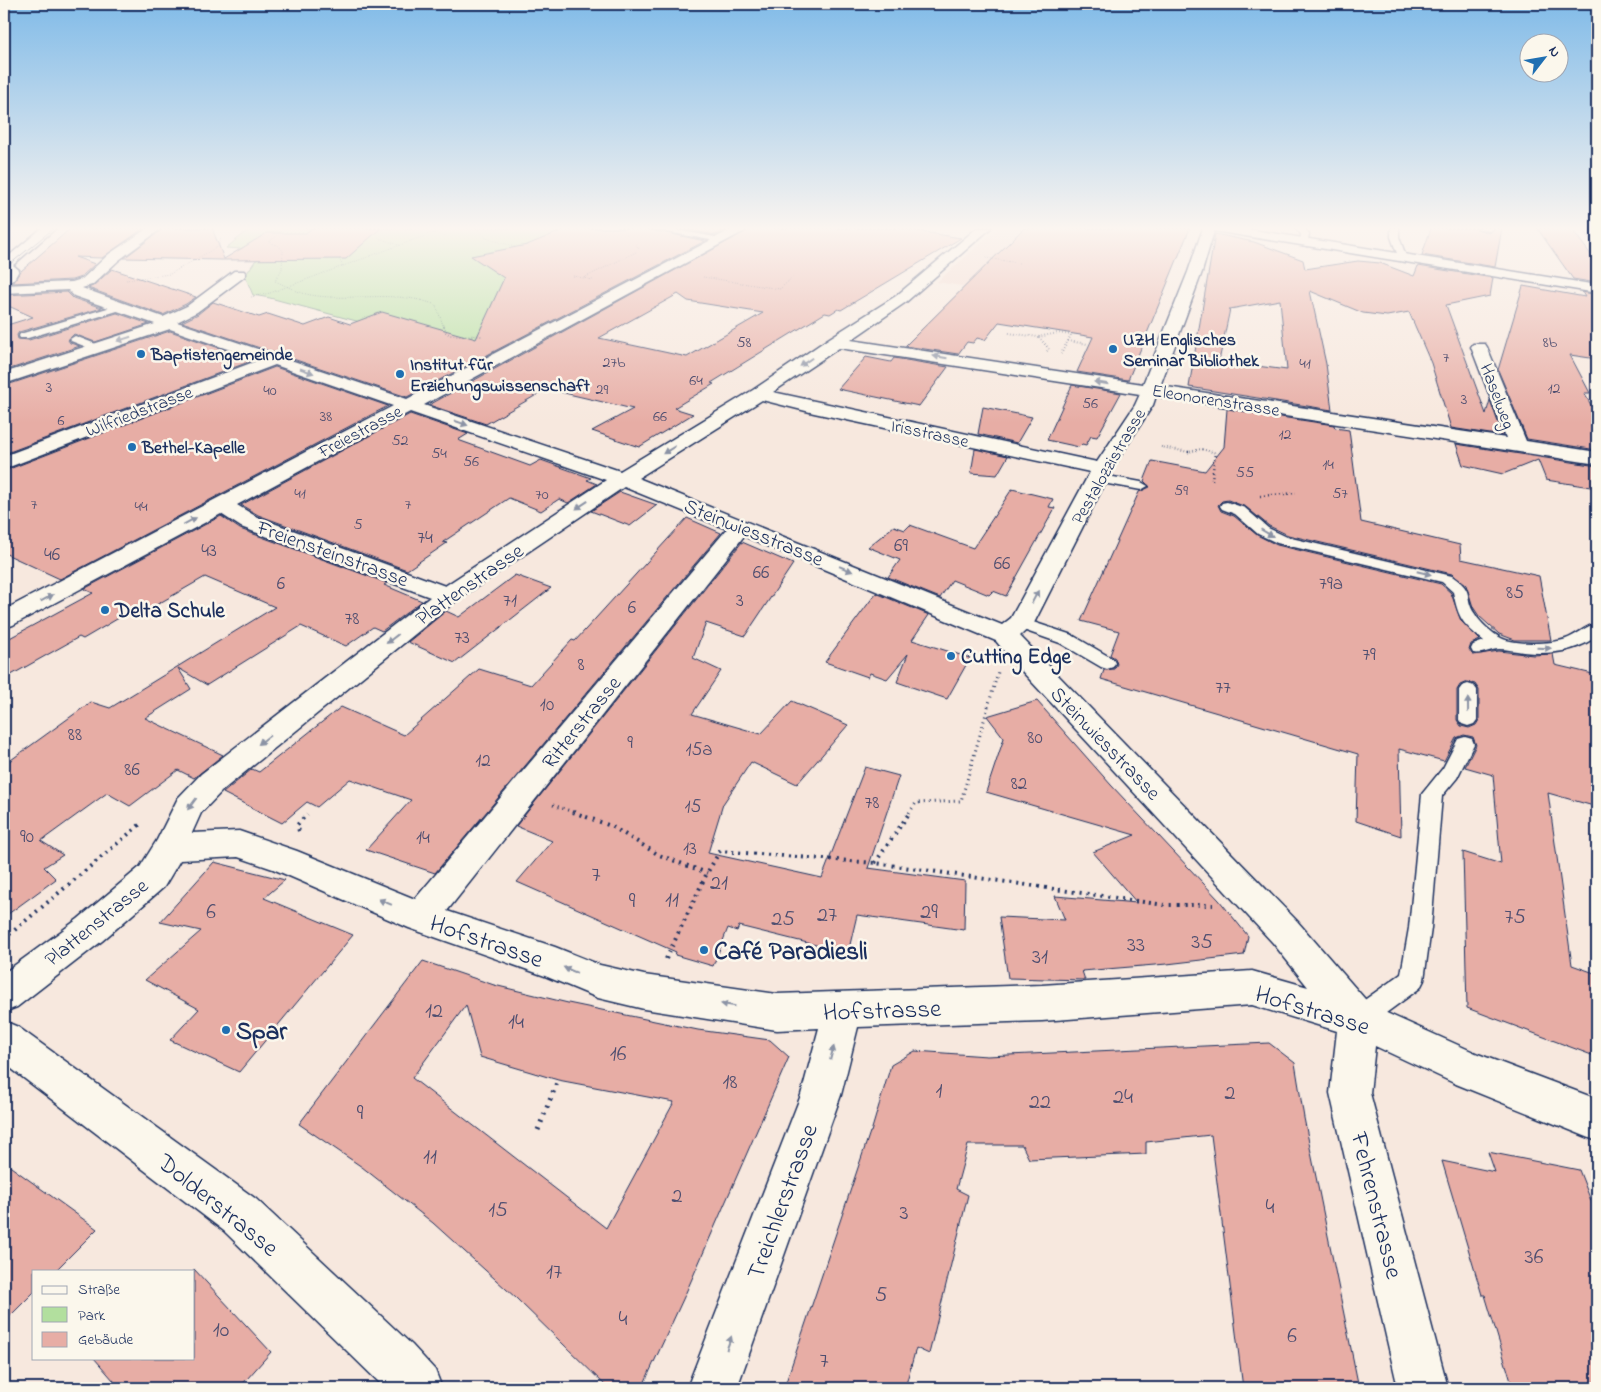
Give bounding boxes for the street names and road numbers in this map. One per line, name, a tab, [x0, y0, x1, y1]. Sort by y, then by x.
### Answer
street label: Haselweg	[1471, 360, 1521, 434]
street label: Eleonorenstrasse	[1150, 379, 1282, 425]
street label: Wilfriedstrasse	[82, 380, 198, 445]
street label: Freiestrasse	[313, 399, 409, 466]
street label: Pestalozzistrasse	[1066, 403, 1154, 530]
street label: Irisstrasse	[888, 414, 972, 456]
street label: Steinwiesstrasse	[679, 492, 828, 576]
street label: Freiensteinstrasse	[252, 513, 413, 596]
street label: Plattenstrasse	[410, 537, 531, 634]
street label: Ritterstrasse	[536, 670, 630, 776]
street label: Steinwiesstrasse	[1042, 681, 1167, 809]
street label: Plattenstrasse	[39, 872, 156, 975]
street label: Hofstrasse	[424, 907, 548, 979]
street label: Hofstrasse	[1250, 977, 1375, 1047]
street label: Hofstrasse	[822, 992, 943, 1032]
street label: Treichlerstrasse	[739, 1119, 829, 1285]
street label: Fehrenstrasse	[1339, 1128, 1411, 1283]
street label: Dolderstrasse	[148, 1146, 286, 1267]

